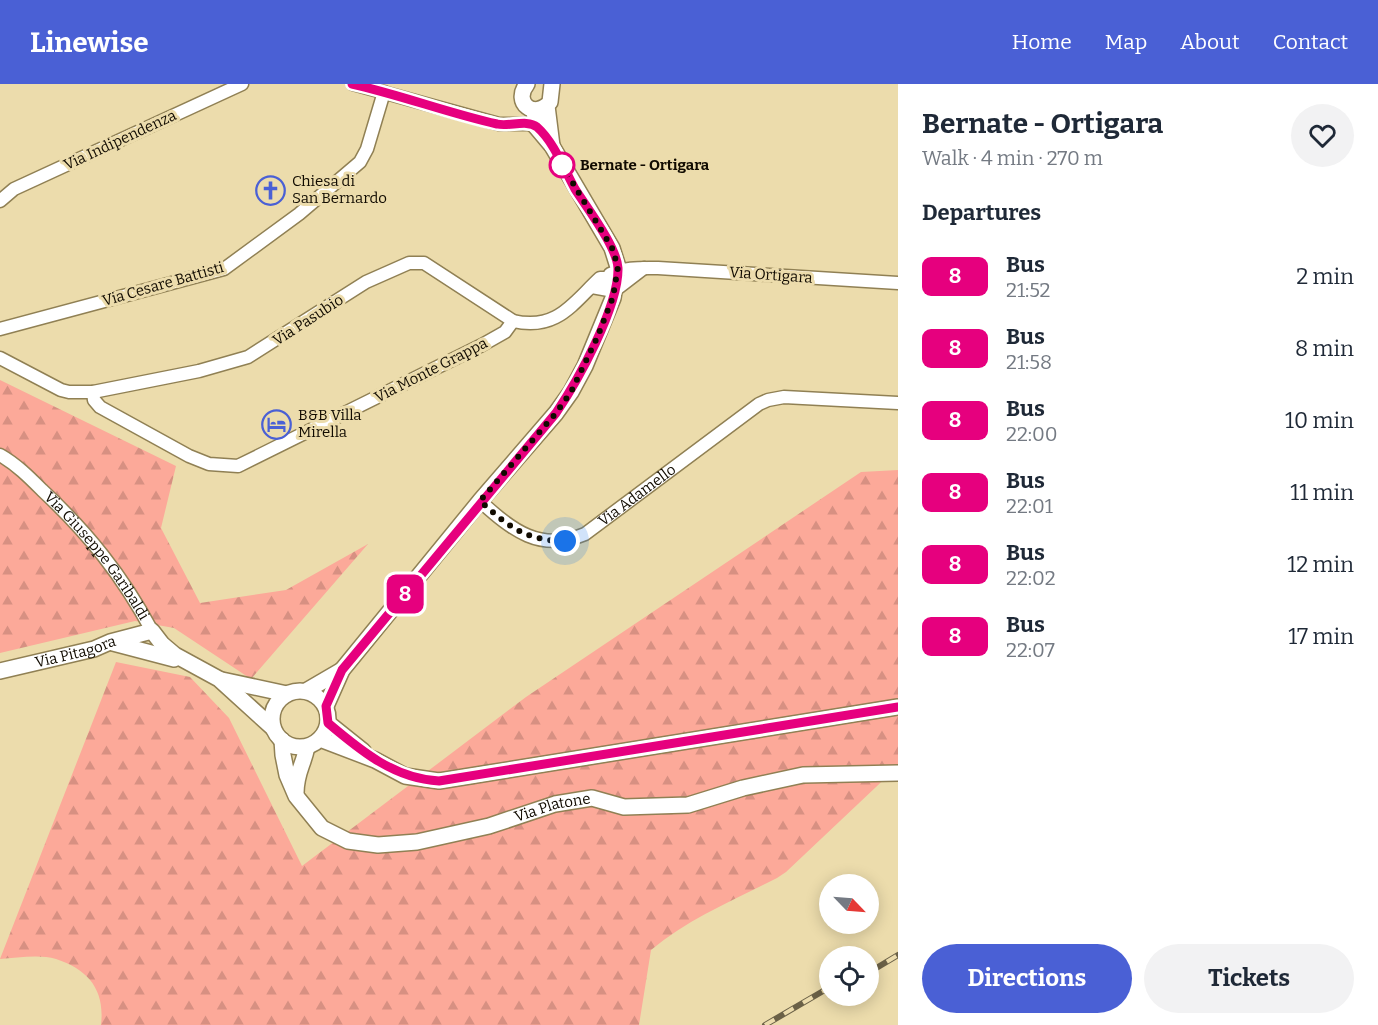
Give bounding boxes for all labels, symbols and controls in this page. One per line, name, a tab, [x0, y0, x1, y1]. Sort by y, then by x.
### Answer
text: Linewise	[30, 26, 149, 59]
text: Home	[1012, 29, 1072, 55]
text: Map	[1105, 29, 1147, 55]
text: About	[1180, 29, 1240, 55]
text: Contact	[1273, 29, 1348, 55]
button: heart	[1291, 104, 1354, 167]
street label: Via Indipendenza	[61, 106, 179, 174]
text: Bernate - Ortigara	[922, 107, 1163, 140]
text: Walk · 4 min · 270 m	[922, 146, 1103, 170]
marker: Bernate - Ortigara	[549, 152, 575, 178]
place label: Bernate - Ortigara	[580, 156, 710, 174]
place label: Chiesa di San Bernardo	[292, 172, 387, 207]
church icon: Chiesa di San Bernardo	[255, 174, 287, 206]
text: Departures	[922, 199, 1041, 226]
text: Bus	[1006, 251, 1045, 278]
street label: Via Cesare Battisti	[100, 258, 226, 310]
street label: Via Ortigara	[729, 263, 813, 287]
text: 8	[949, 263, 961, 289]
text: 2 min	[1296, 263, 1354, 290]
text: 21:52	[1006, 278, 1050, 302]
street label: Via Pasubio	[269, 291, 347, 349]
text: Bus	[1006, 323, 1045, 350]
street label: Via Monte Grappa	[371, 334, 491, 406]
text: 8	[949, 335, 961, 361]
text: 8 min	[1295, 335, 1354, 362]
text: 21:58	[1006, 350, 1052, 374]
text: Bus	[1006, 395, 1045, 422]
place label: B&B Villa Mirella	[298, 406, 362, 441]
text: 8	[949, 407, 961, 433]
text: 10 min	[1285, 407, 1354, 434]
hotel icon: B&B Villa Mirella	[261, 408, 293, 440]
text: 22:00	[1006, 422, 1058, 446]
street label: Via Adamello	[595, 460, 679, 530]
text: Bus	[1006, 467, 1045, 494]
text: 8	[949, 479, 961, 505]
text: 11 min	[1290, 479, 1354, 506]
street label: Via Giuseppe Garibaldi	[41, 488, 153, 624]
text: 22:01	[1006, 494, 1053, 518]
your location	[550, 526, 580, 556]
text: Bus	[1006, 539, 1045, 566]
text: 8	[949, 551, 961, 577]
text: 12 min	[1287, 551, 1354, 578]
text: 22:02	[1006, 566, 1056, 590]
line badge: 8	[386, 574, 424, 614]
text: 8	[399, 581, 411, 607]
text: Bus	[1006, 611, 1045, 638]
text: 8	[949, 623, 961, 649]
text: 17 min	[1288, 623, 1354, 650]
street label: Via Pitagora	[33, 632, 118, 671]
text: 22:07	[1006, 638, 1055, 662]
street label: Via Platone	[512, 789, 592, 826]
north arrow	[819, 874, 879, 934]
map controls	[819, 874, 879, 1006]
button: Directions	[922, 944, 1132, 1013]
button: Tickets	[1144, 944, 1354, 1013]
button: locate	[819, 946, 879, 1006]

